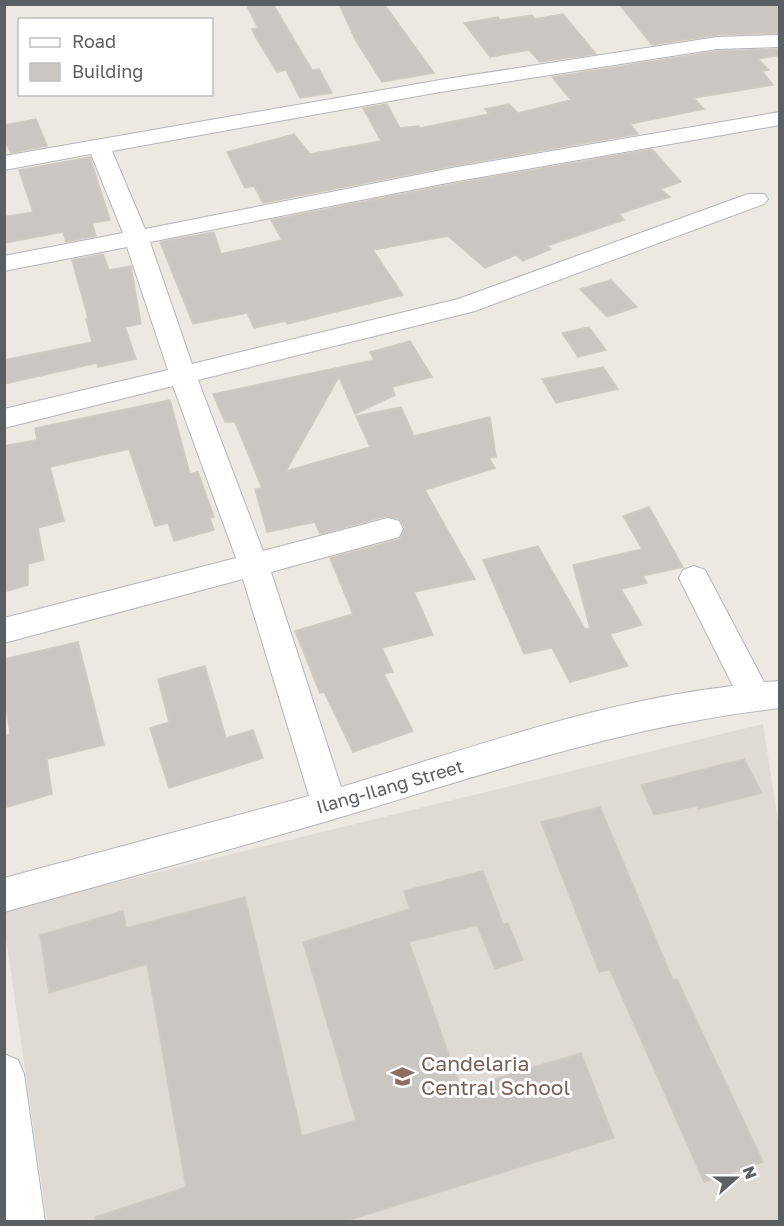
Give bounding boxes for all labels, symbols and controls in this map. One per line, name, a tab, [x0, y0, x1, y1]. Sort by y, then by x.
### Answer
legend	[18, 18, 213, 96]
text: Road	[72, 30, 116, 52]
text: Building	[72, 60, 143, 82]
street label: Ilang-Ilang Street	[314, 755, 466, 818]
place label: Candelaria Central School	[421, 1050, 570, 1100]
school or university icon: Candelaria Central School	[390, 1063, 416, 1089]
north arrow	[706, 1148, 766, 1208]
text: N	[738, 1163, 762, 1182]

